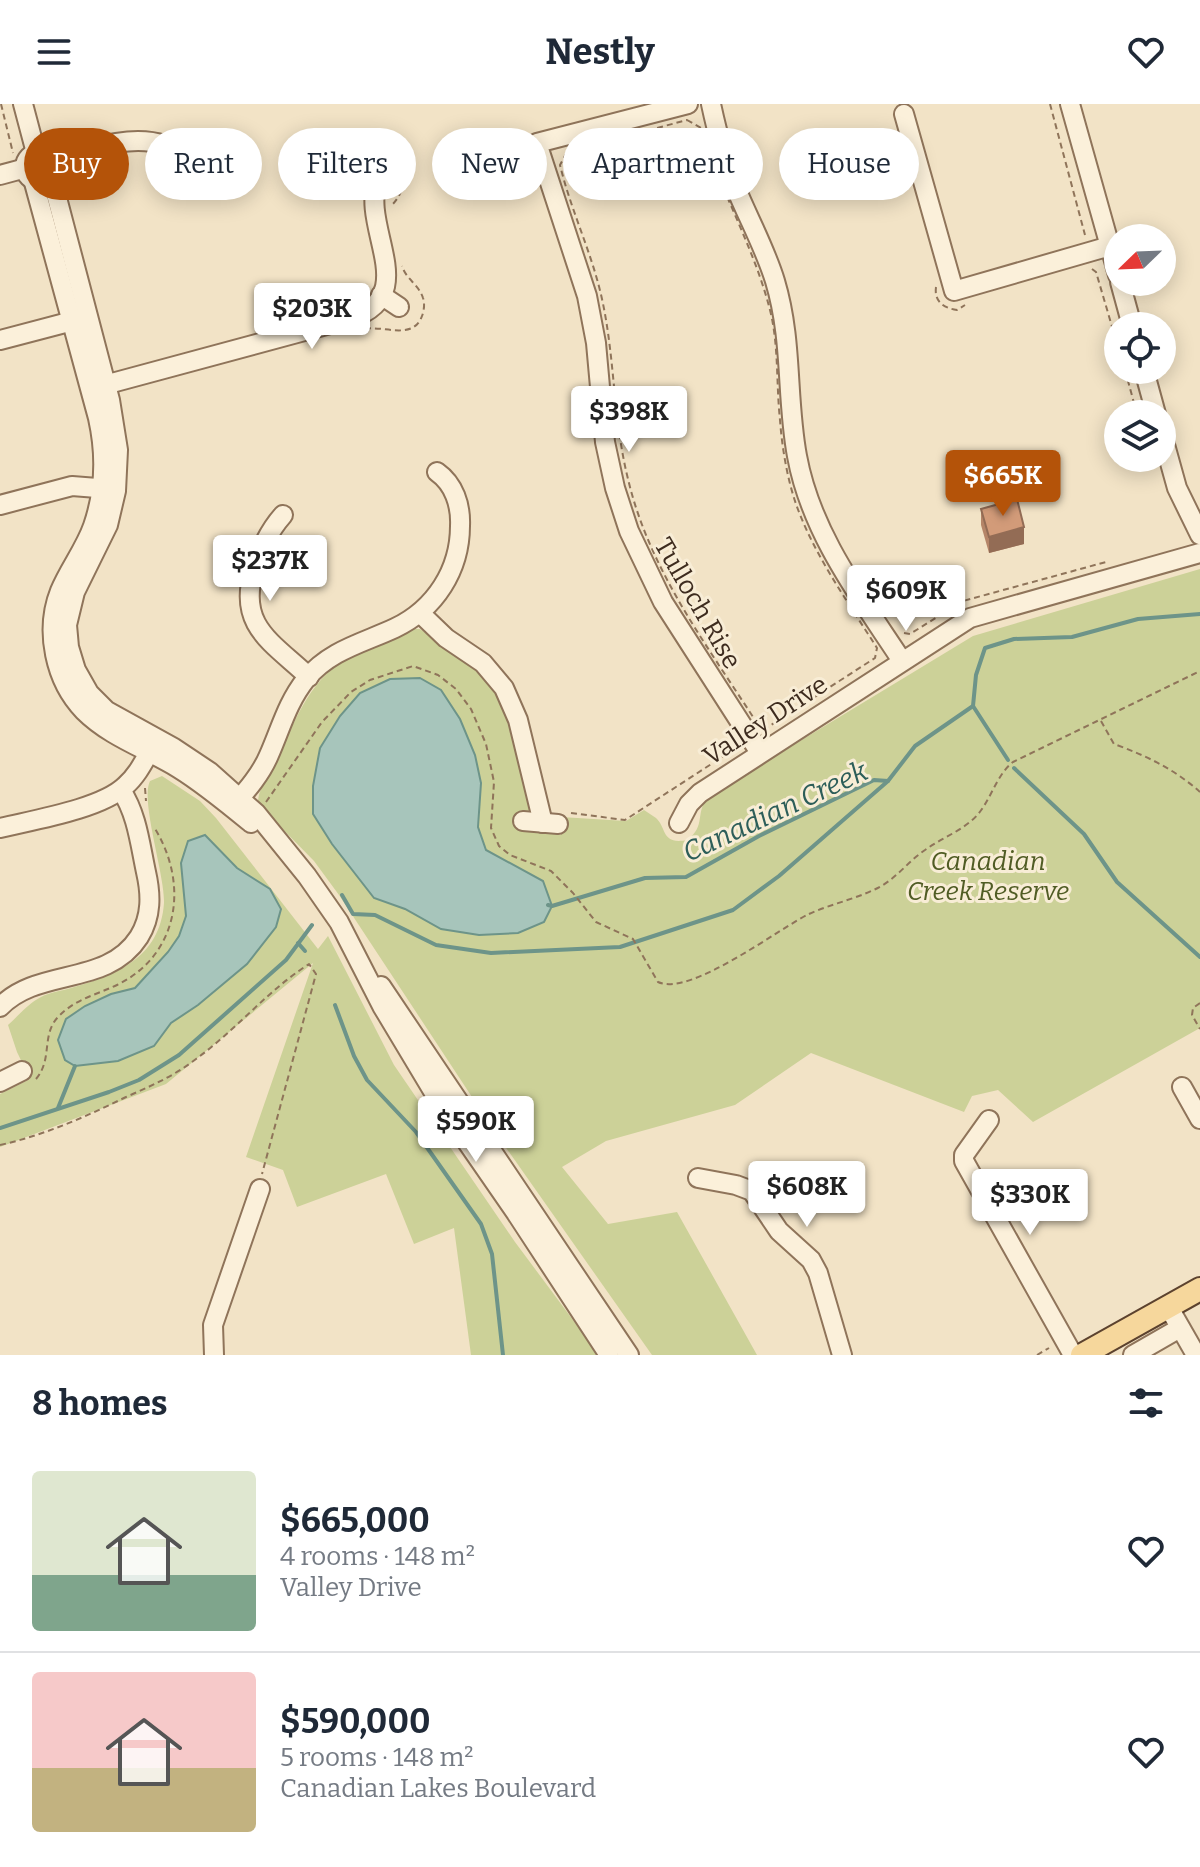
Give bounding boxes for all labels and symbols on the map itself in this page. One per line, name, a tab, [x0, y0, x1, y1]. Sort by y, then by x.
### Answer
north arrow	[1104, 224, 1176, 296]
pin: $203K	[256, 283, 368, 351]
pin: $398K	[573, 386, 685, 454]
pin: $665K	[947, 450, 1059, 518]
street label: Tulloch Rise	[648, 532, 748, 674]
pin: $237K	[214, 535, 326, 603]
pin: $609K	[850, 565, 962, 633]
street label: Valley Drive	[697, 669, 833, 772]
water label: Canadian Creek	[678, 754, 874, 869]
park label: Canadian Creek Reserve	[907, 846, 1069, 907]
pin: $590K	[420, 1096, 532, 1164]
pin: $608K	[751, 1161, 863, 1229]
pin: $330K	[974, 1169, 1086, 1237]

